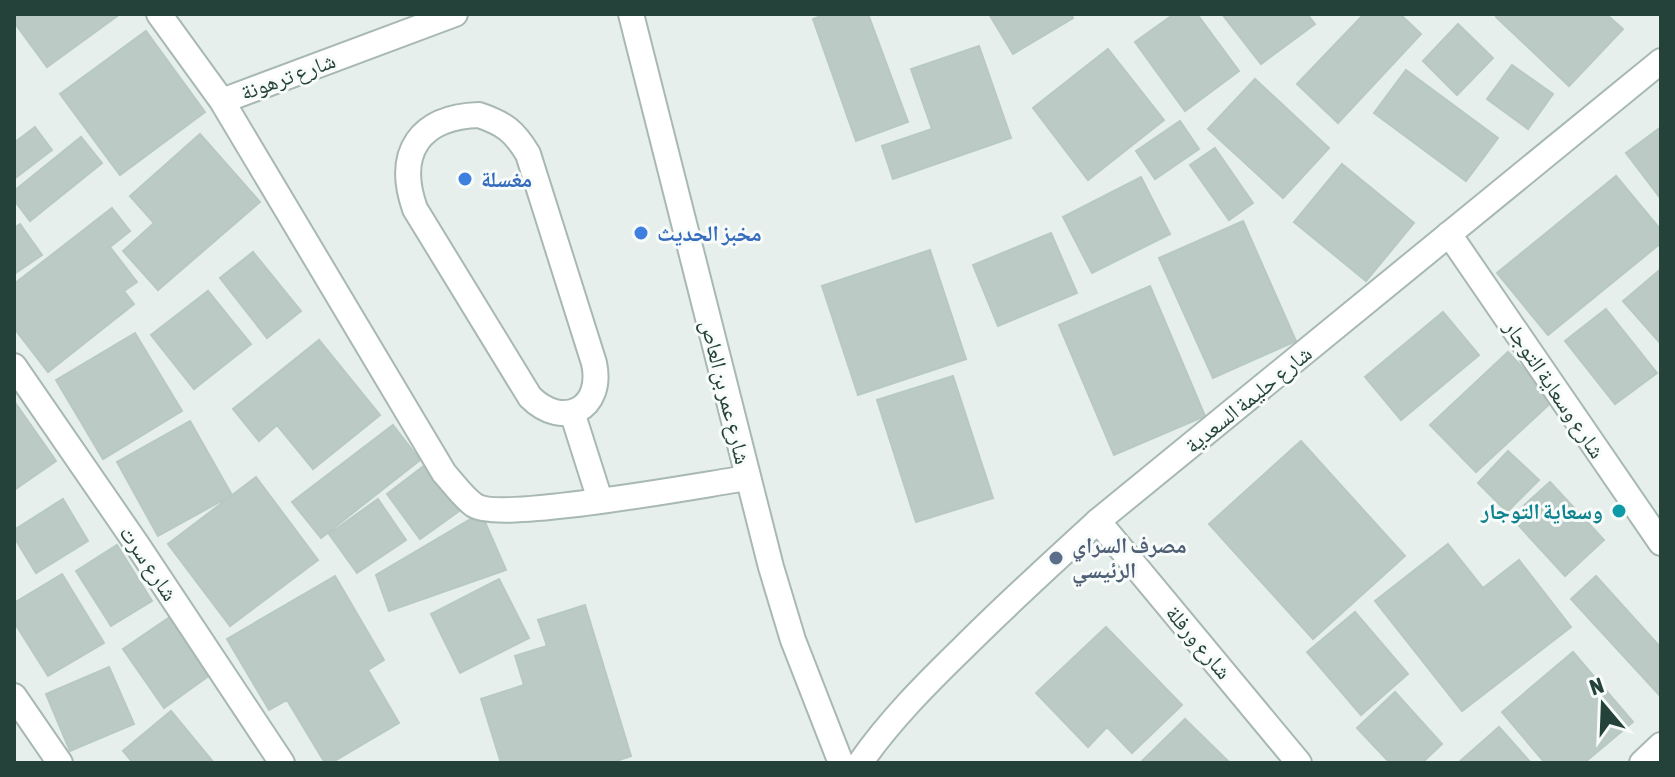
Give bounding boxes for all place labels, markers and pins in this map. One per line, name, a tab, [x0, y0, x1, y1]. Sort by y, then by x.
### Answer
place label: مغسلة	[481, 166, 532, 192]
marker: مغسلة	[456, 170, 474, 188]
place label: مخبز الحديث	[657, 220, 762, 247]
marker: مخبز الحديث	[632, 224, 650, 242]
place label: وسعاية التوجار	[1480, 498, 1603, 524]
marker: وسعاية التوجار	[1610, 502, 1628, 520]
place label: مصرف السراي الرئيسي	[1072, 532, 1187, 587]
marker: مصرف السراي الرئيسي	[1047, 549, 1065, 567]

